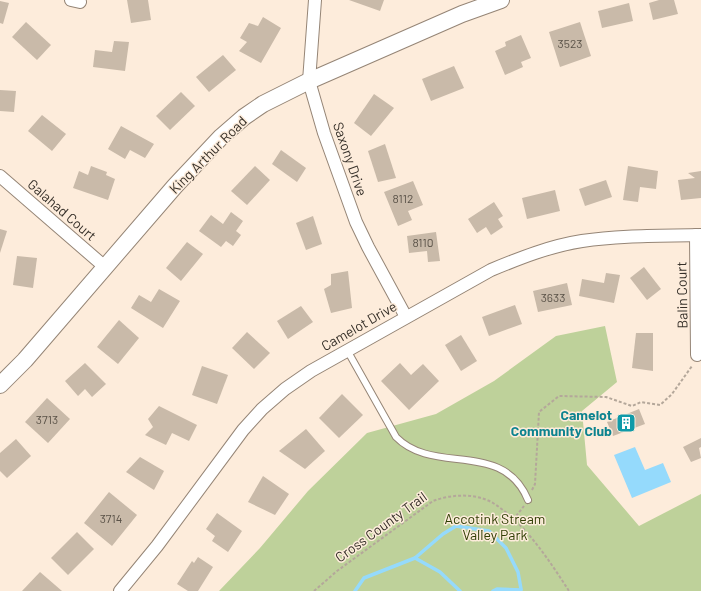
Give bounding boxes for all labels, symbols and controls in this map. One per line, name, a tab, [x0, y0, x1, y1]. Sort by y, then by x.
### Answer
house number: 3523	[558, 36, 582, 50]
street label: King Arthur Road	[165, 112, 250, 197]
street label: Saxony Drive	[330, 120, 371, 198]
street label: Galahad Court	[25, 175, 100, 244]
house number: 8112	[393, 191, 413, 205]
house number: 8110	[412, 235, 434, 249]
street label: Balin Court	[672, 261, 691, 329]
house number: 3633	[541, 290, 565, 304]
street label: Camelot Drive	[318, 297, 400, 354]
place label: Camelot Community Club	[511, 406, 612, 439]
house number: 3713	[36, 412, 58, 426]
building icon: Camelot Community Club	[615, 412, 637, 434]
street label: Cross County Trail	[332, 488, 430, 565]
park label: Accotink Stream Valley Park	[445, 510, 545, 543]
house number: 3714	[100, 511, 122, 525]

